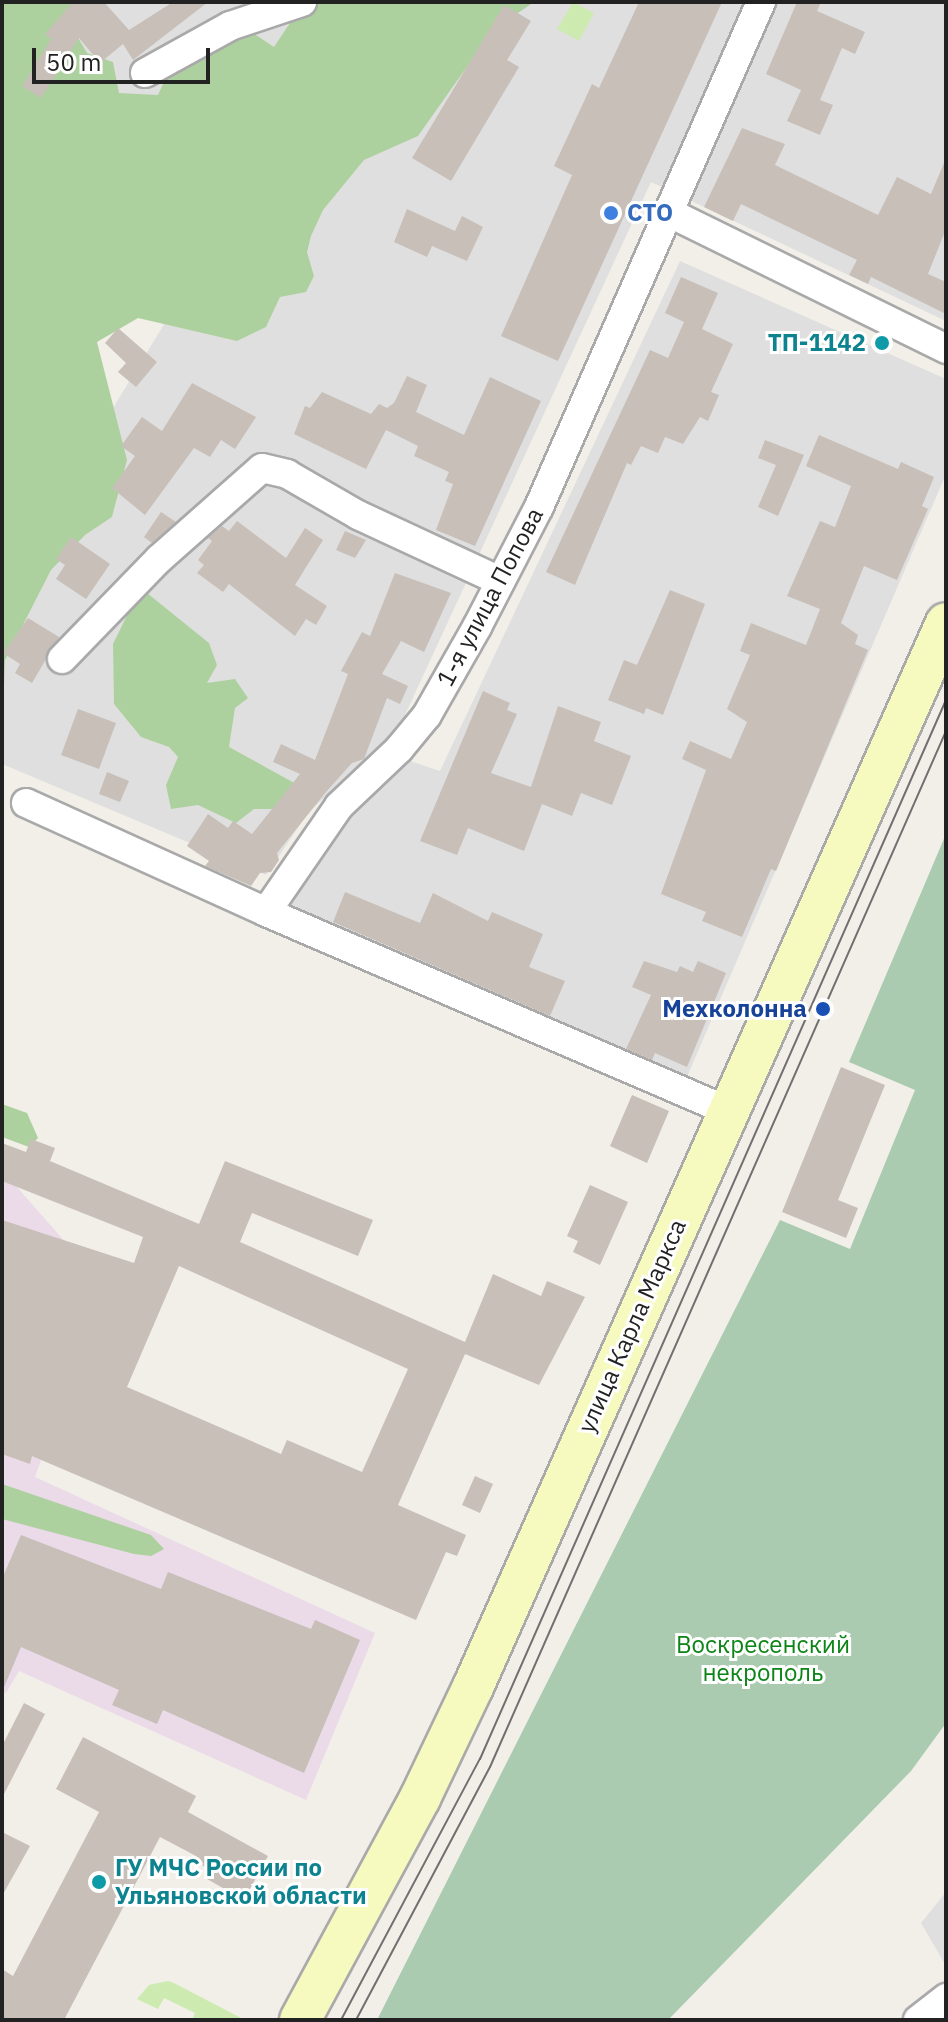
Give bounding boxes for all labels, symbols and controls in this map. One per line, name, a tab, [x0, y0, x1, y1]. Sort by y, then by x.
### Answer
scale bar	[36, 32, 214, 82]
text: 50 m	[46, 46, 101, 78]
place label: СТО	[627, 199, 673, 227]
marker: СТО	[602, 204, 620, 222]
place label: ТП-1142	[768, 329, 866, 357]
marker: ТП-1142	[873, 334, 891, 352]
street label: 1-я улица Попова	[431, 503, 549, 691]
place label: Мехколонна	[662, 995, 807, 1023]
marker: Мехколонна	[814, 1000, 832, 1018]
street label: улица Карла Маркса	[572, 1215, 692, 1437]
park label: Воскресенский некрополь	[676, 1631, 850, 1687]
place label: ГУ МЧС России по Ульяновской области	[115, 1854, 367, 1910]
marker: ГУ МЧС России по Ульяновской области	[90, 1873, 108, 1891]

